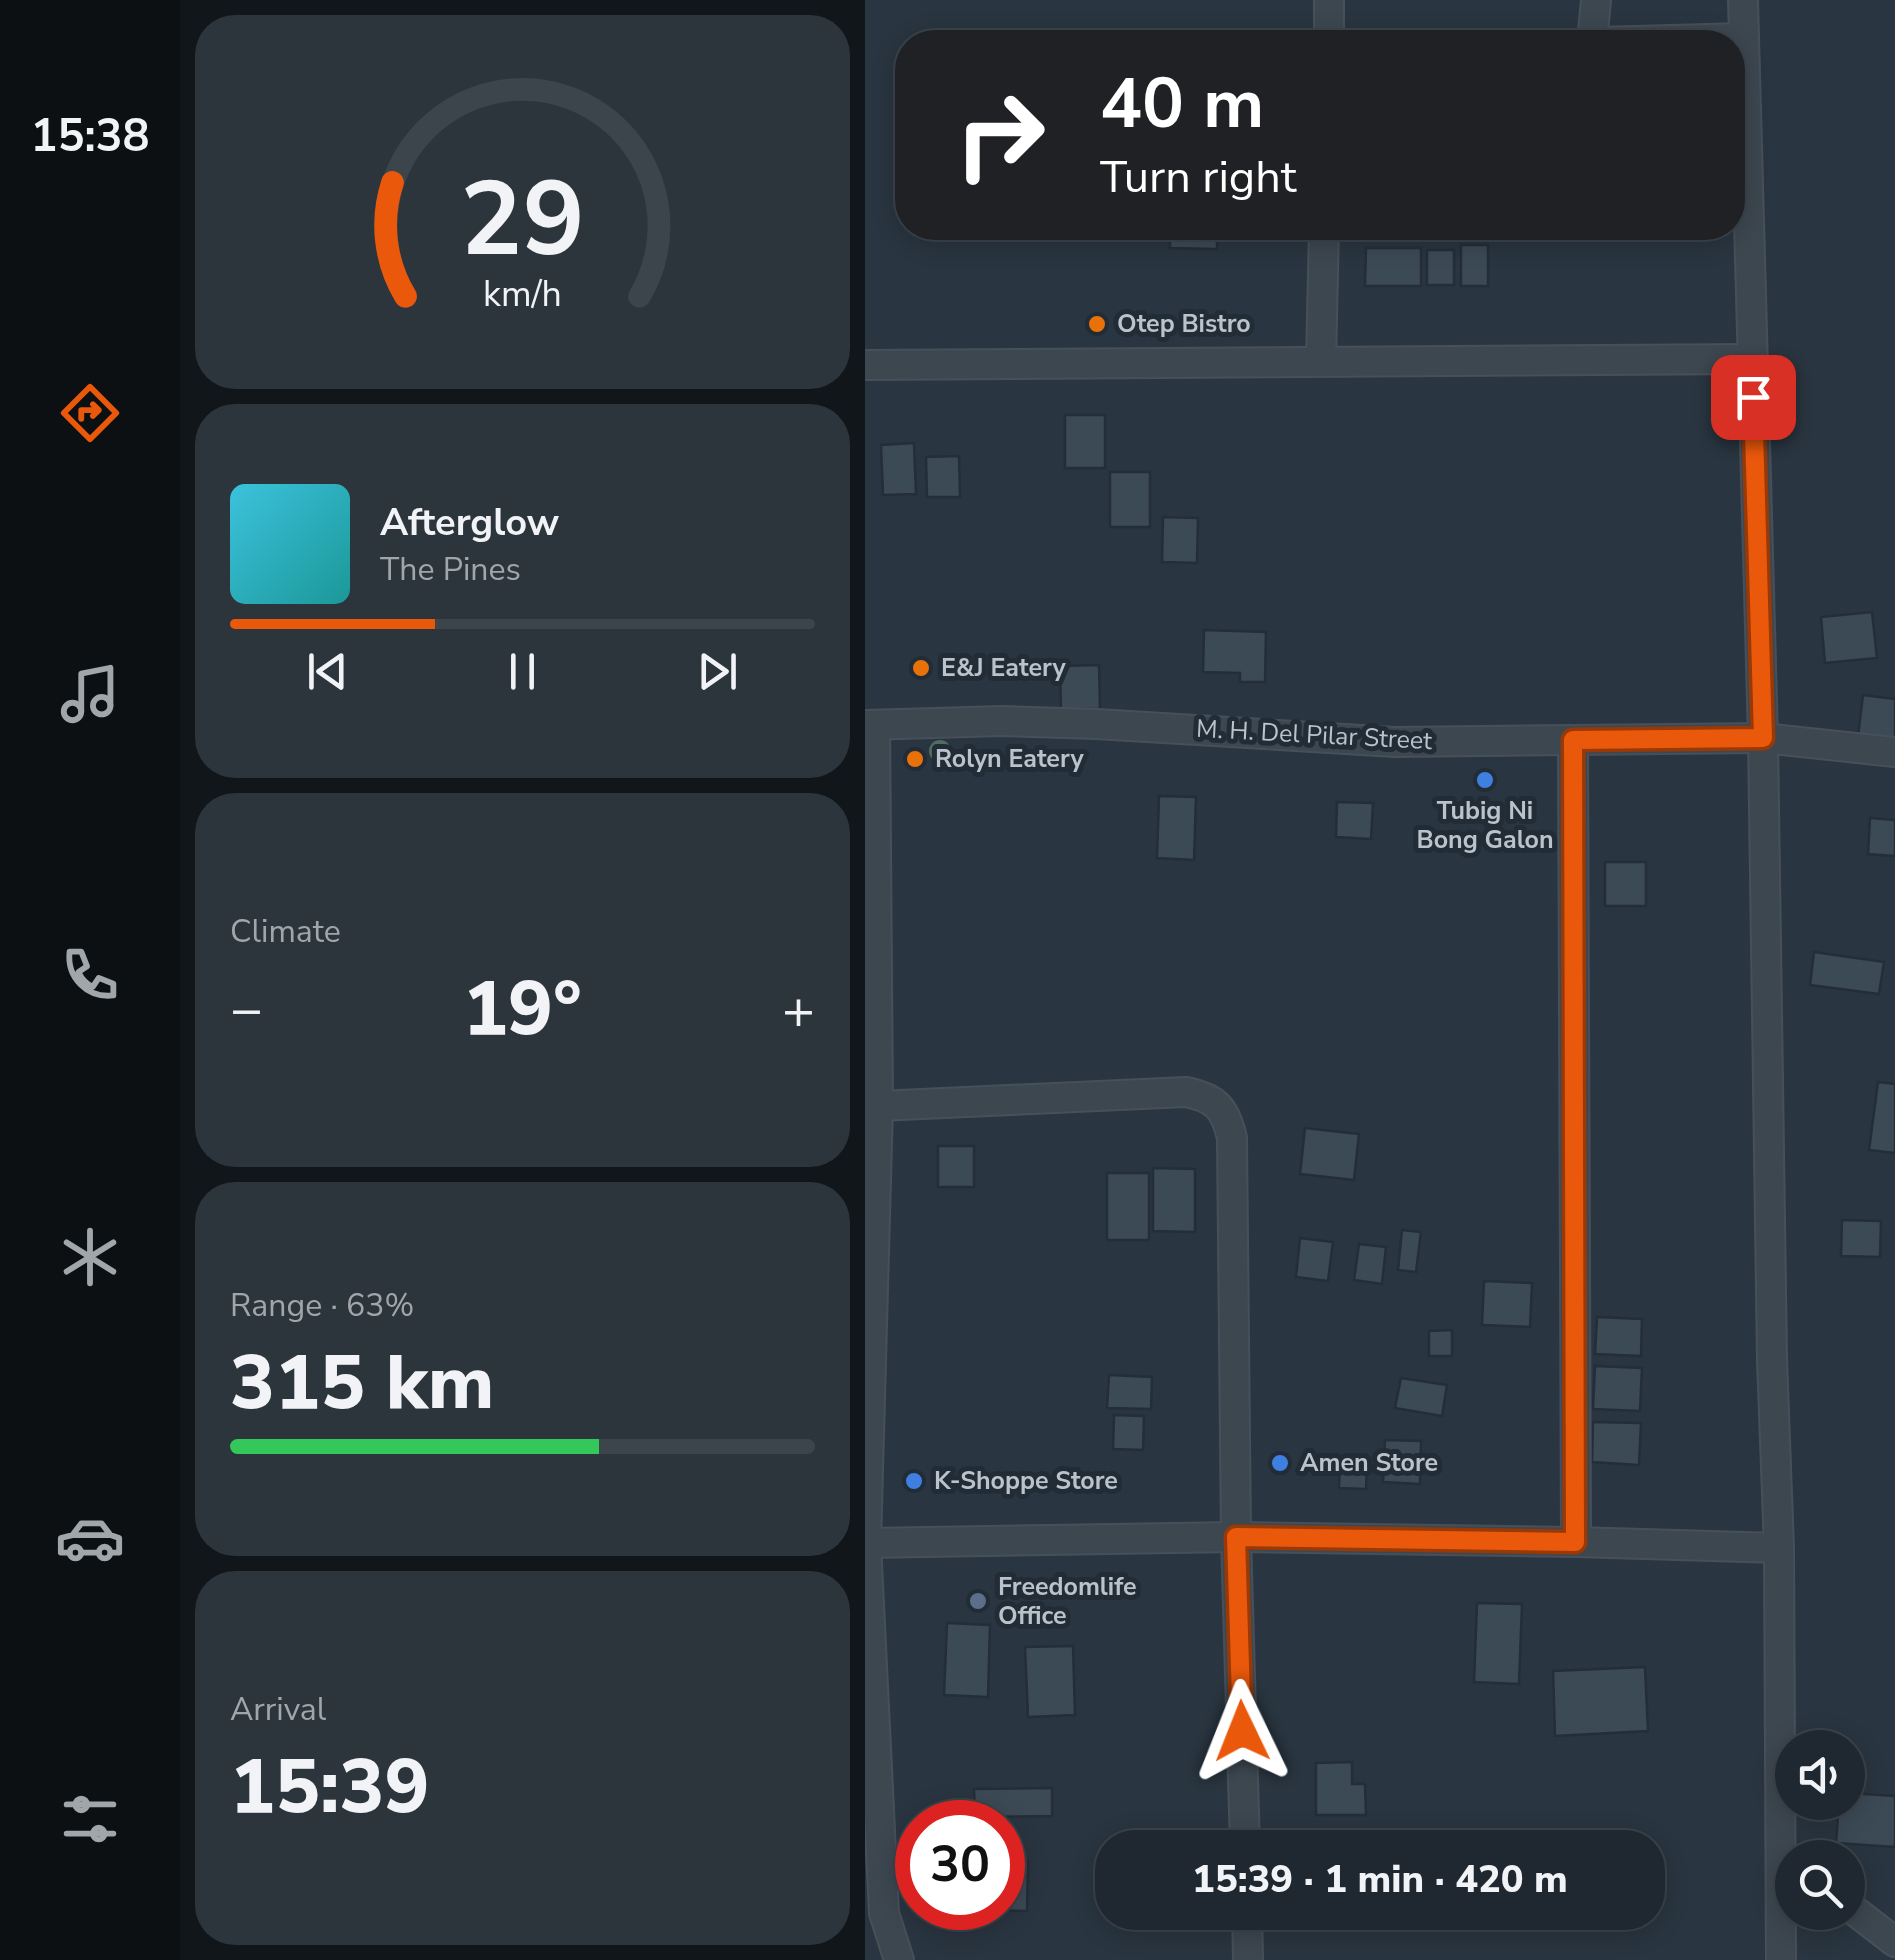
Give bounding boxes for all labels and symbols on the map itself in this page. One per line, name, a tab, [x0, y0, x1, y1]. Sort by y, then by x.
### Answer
place label: Otep Bistro	[1117, 307, 1251, 341]
marker: Otep Bistro	[1086, 313, 1108, 335]
pin	[1711, 355, 1796, 440]
place label: E&J Eatery	[941, 651, 1067, 685]
marker: E&J Eatery	[910, 657, 932, 679]
street label: M. H. Del Pilar Street	[1195, 712, 1433, 758]
place label: Rolyn Eatery	[935, 742, 1084, 776]
marker: Rolyn Eatery	[904, 748, 926, 770]
marker: Tubig Ni Bong Galon	[1474, 769, 1496, 791]
place label: Tubig Ni Bong Galon	[1416, 794, 1554, 857]
place label: Amen Store	[1300, 1446, 1438, 1480]
marker: Amen Store	[1269, 1452, 1291, 1474]
place label: K-Shoppe Store	[934, 1464, 1118, 1498]
marker: K-Shoppe Store	[903, 1470, 925, 1492]
place label: Freedomlife Office	[998, 1570, 1137, 1633]
marker: Freedomlife Office	[967, 1590, 989, 1612]
position arrow	[1190, 1679, 1294, 1783]
speed limit sign: 30	[895, 1800, 1025, 1930]

